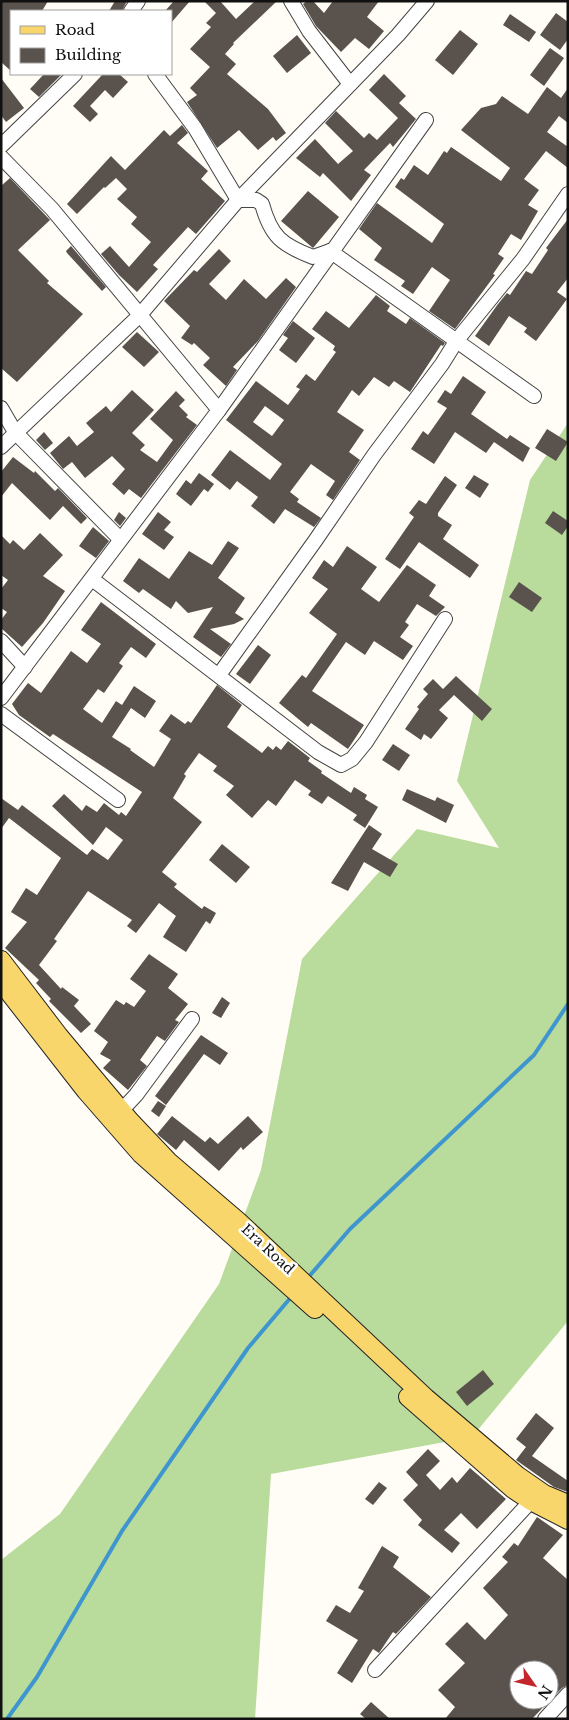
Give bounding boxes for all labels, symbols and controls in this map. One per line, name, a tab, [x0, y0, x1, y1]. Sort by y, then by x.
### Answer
legend	[10, 10, 172, 75]
text: Road	[55, 20, 95, 39]
text: Building	[55, 45, 122, 64]
street label: Era Road	[238, 1220, 299, 1278]
north arrow	[509, 1660, 559, 1710]
text: N	[534, 1682, 556, 1703]

